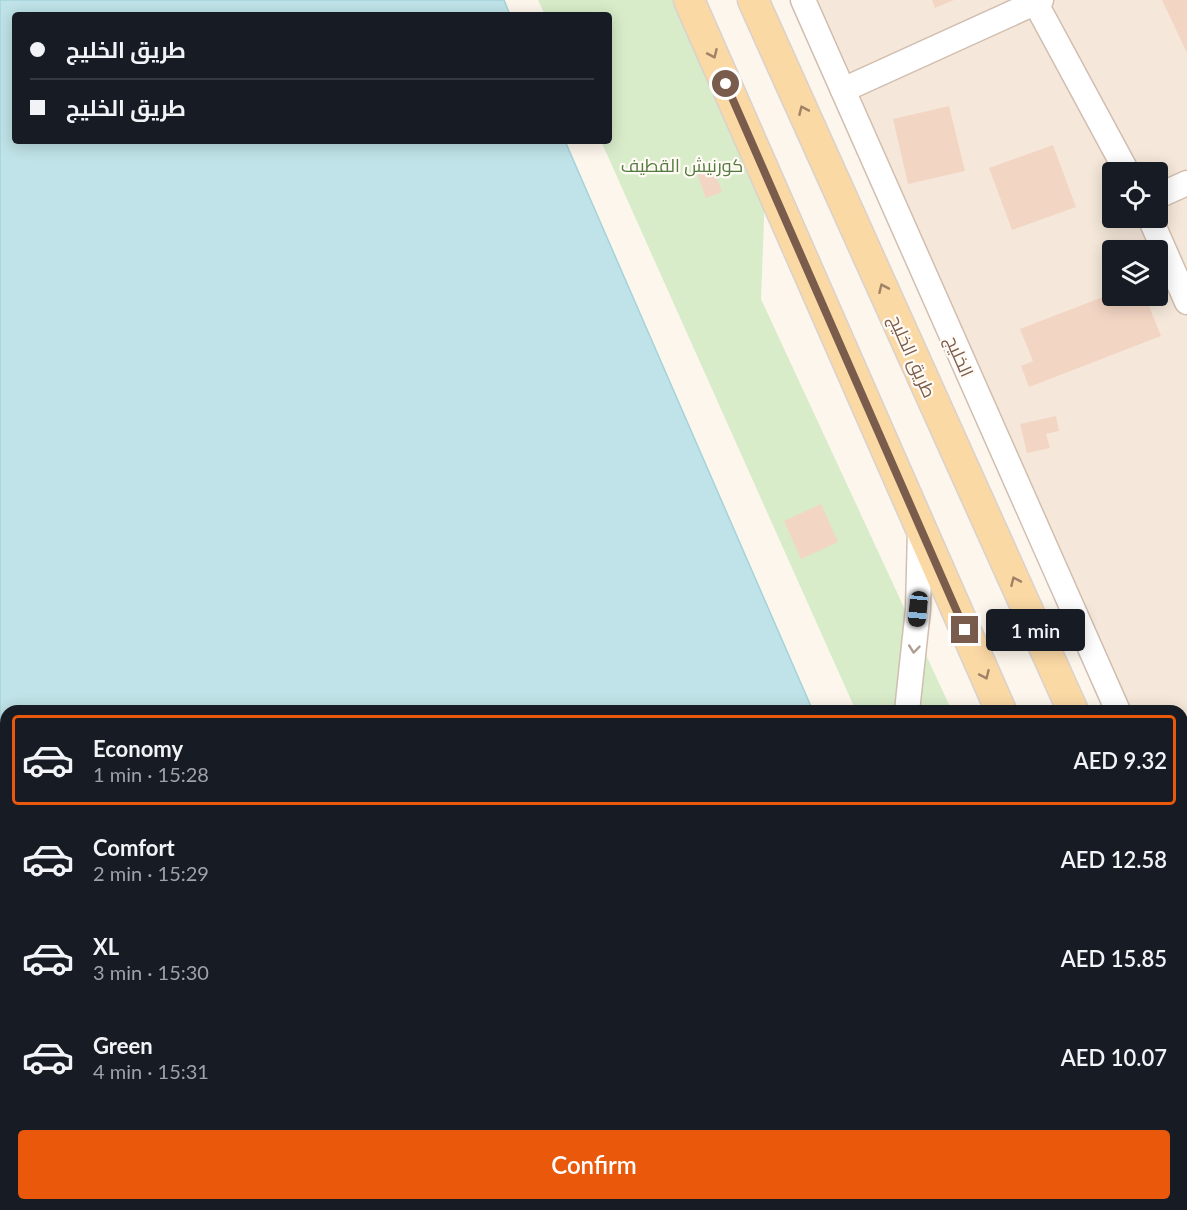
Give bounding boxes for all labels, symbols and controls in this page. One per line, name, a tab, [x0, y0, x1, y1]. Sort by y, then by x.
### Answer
text: طريق الخليج	[66, 36, 186, 63]
one-way arrow	[705, 47, 717, 58]
route start	[712, 70, 739, 97]
text: طريق الخليج	[66, 94, 186, 121]
one-way arrow	[798, 106, 810, 117]
park label: كورنيش القطيف	[621, 154, 743, 177]
map controls	[1102, 162, 1168, 306]
button: locate	[1102, 162, 1168, 228]
button: layers	[1102, 240, 1168, 306]
one-way arrow	[878, 284, 890, 295]
street label: طريق الخليج	[883, 311, 941, 402]
street label: الخليج	[939, 332, 979, 381]
one-way arrow	[1010, 576, 1022, 587]
car	[907, 590, 929, 628]
callout: 1 min	[986, 609, 1085, 651]
route end	[951, 616, 978, 643]
text: 1 min	[1011, 618, 1060, 642]
one-way arrow	[908, 644, 920, 653]
one-way arrow	[977, 668, 989, 679]
icon: car	[21, 733, 75, 787]
text: Economy	[93, 735, 183, 762]
text: AED 9.32	[1074, 747, 1167, 774]
text: 1 min · 15:28	[93, 762, 209, 786]
icon: car	[21, 832, 75, 886]
text: Comfort	[93, 834, 175, 861]
text: AED 12.58	[1061, 846, 1167, 873]
text: 2 min · 15:29	[93, 861, 209, 885]
icon: car	[21, 931, 75, 985]
text: XL	[93, 933, 119, 960]
text: AED 15.85	[1061, 945, 1167, 972]
text: 3 min · 15:30	[93, 960, 209, 984]
icon: car	[21, 1030, 75, 1084]
text: Green	[93, 1032, 153, 1059]
text: AED 10.07	[1061, 1044, 1167, 1071]
text: 4 min · 15:31	[93, 1059, 209, 1083]
button: Confirm	[18, 1130, 1170, 1199]

